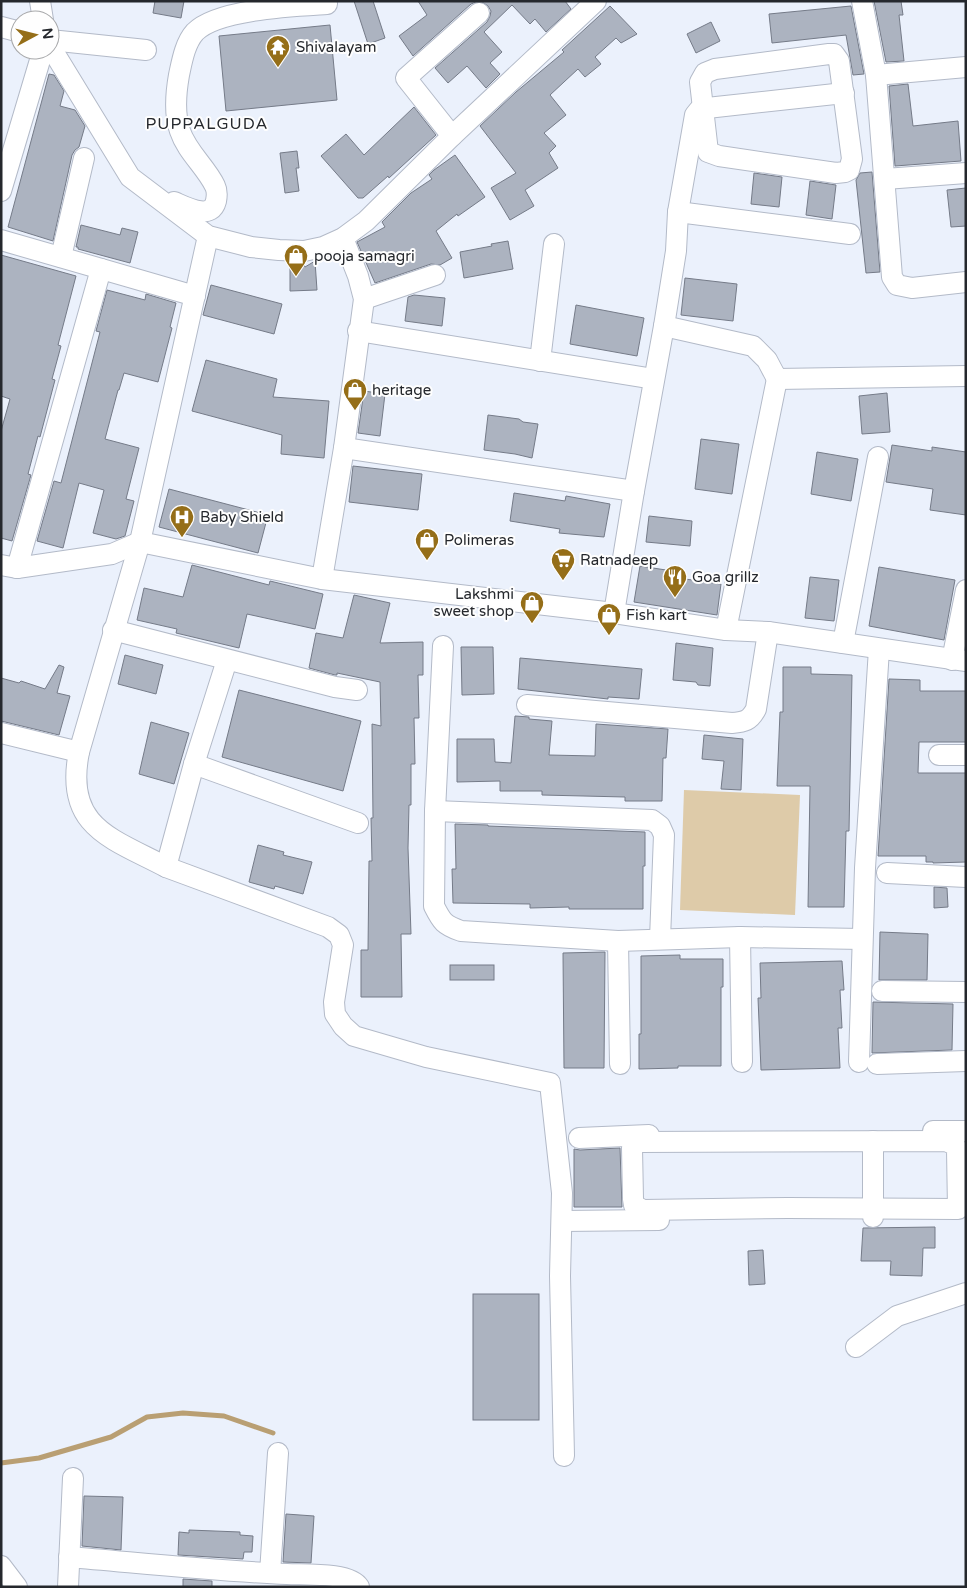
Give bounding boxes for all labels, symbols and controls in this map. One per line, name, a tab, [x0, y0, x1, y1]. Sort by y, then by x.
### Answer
north arrow	[10, 10, 60, 60]
text: N	[38, 27, 57, 40]
temple icon: Shivalayam	[265, 34, 291, 68]
place label: Shivalayam	[296, 38, 376, 56]
district label: PUPPALGUDA	[146, 114, 268, 134]
shop icon: pooja samagri	[283, 243, 309, 277]
place label: pooja samagri	[314, 247, 415, 265]
shop icon: heritage	[342, 377, 368, 411]
place label: heritage	[372, 381, 431, 399]
hospital icon: Baby Shield	[169, 504, 195, 538]
place label: Baby Shield	[200, 508, 284, 526]
shop icon: Polimeras	[414, 527, 440, 561]
place label: Polimeras	[444, 531, 514, 549]
supermarket icon: Ratnadeep	[550, 547, 576, 581]
place label: Ratnadeep	[580, 551, 658, 569]
restaurant icon: Goa grillz	[662, 564, 688, 598]
place label: Goa grillz	[692, 568, 759, 586]
place label: Lakshmi sweet shop	[434, 585, 514, 620]
shop icon: Lakshmi sweet shop	[519, 590, 545, 624]
shop icon: Fish kart	[596, 602, 622, 636]
place label: Fish kart	[626, 606, 687, 624]

